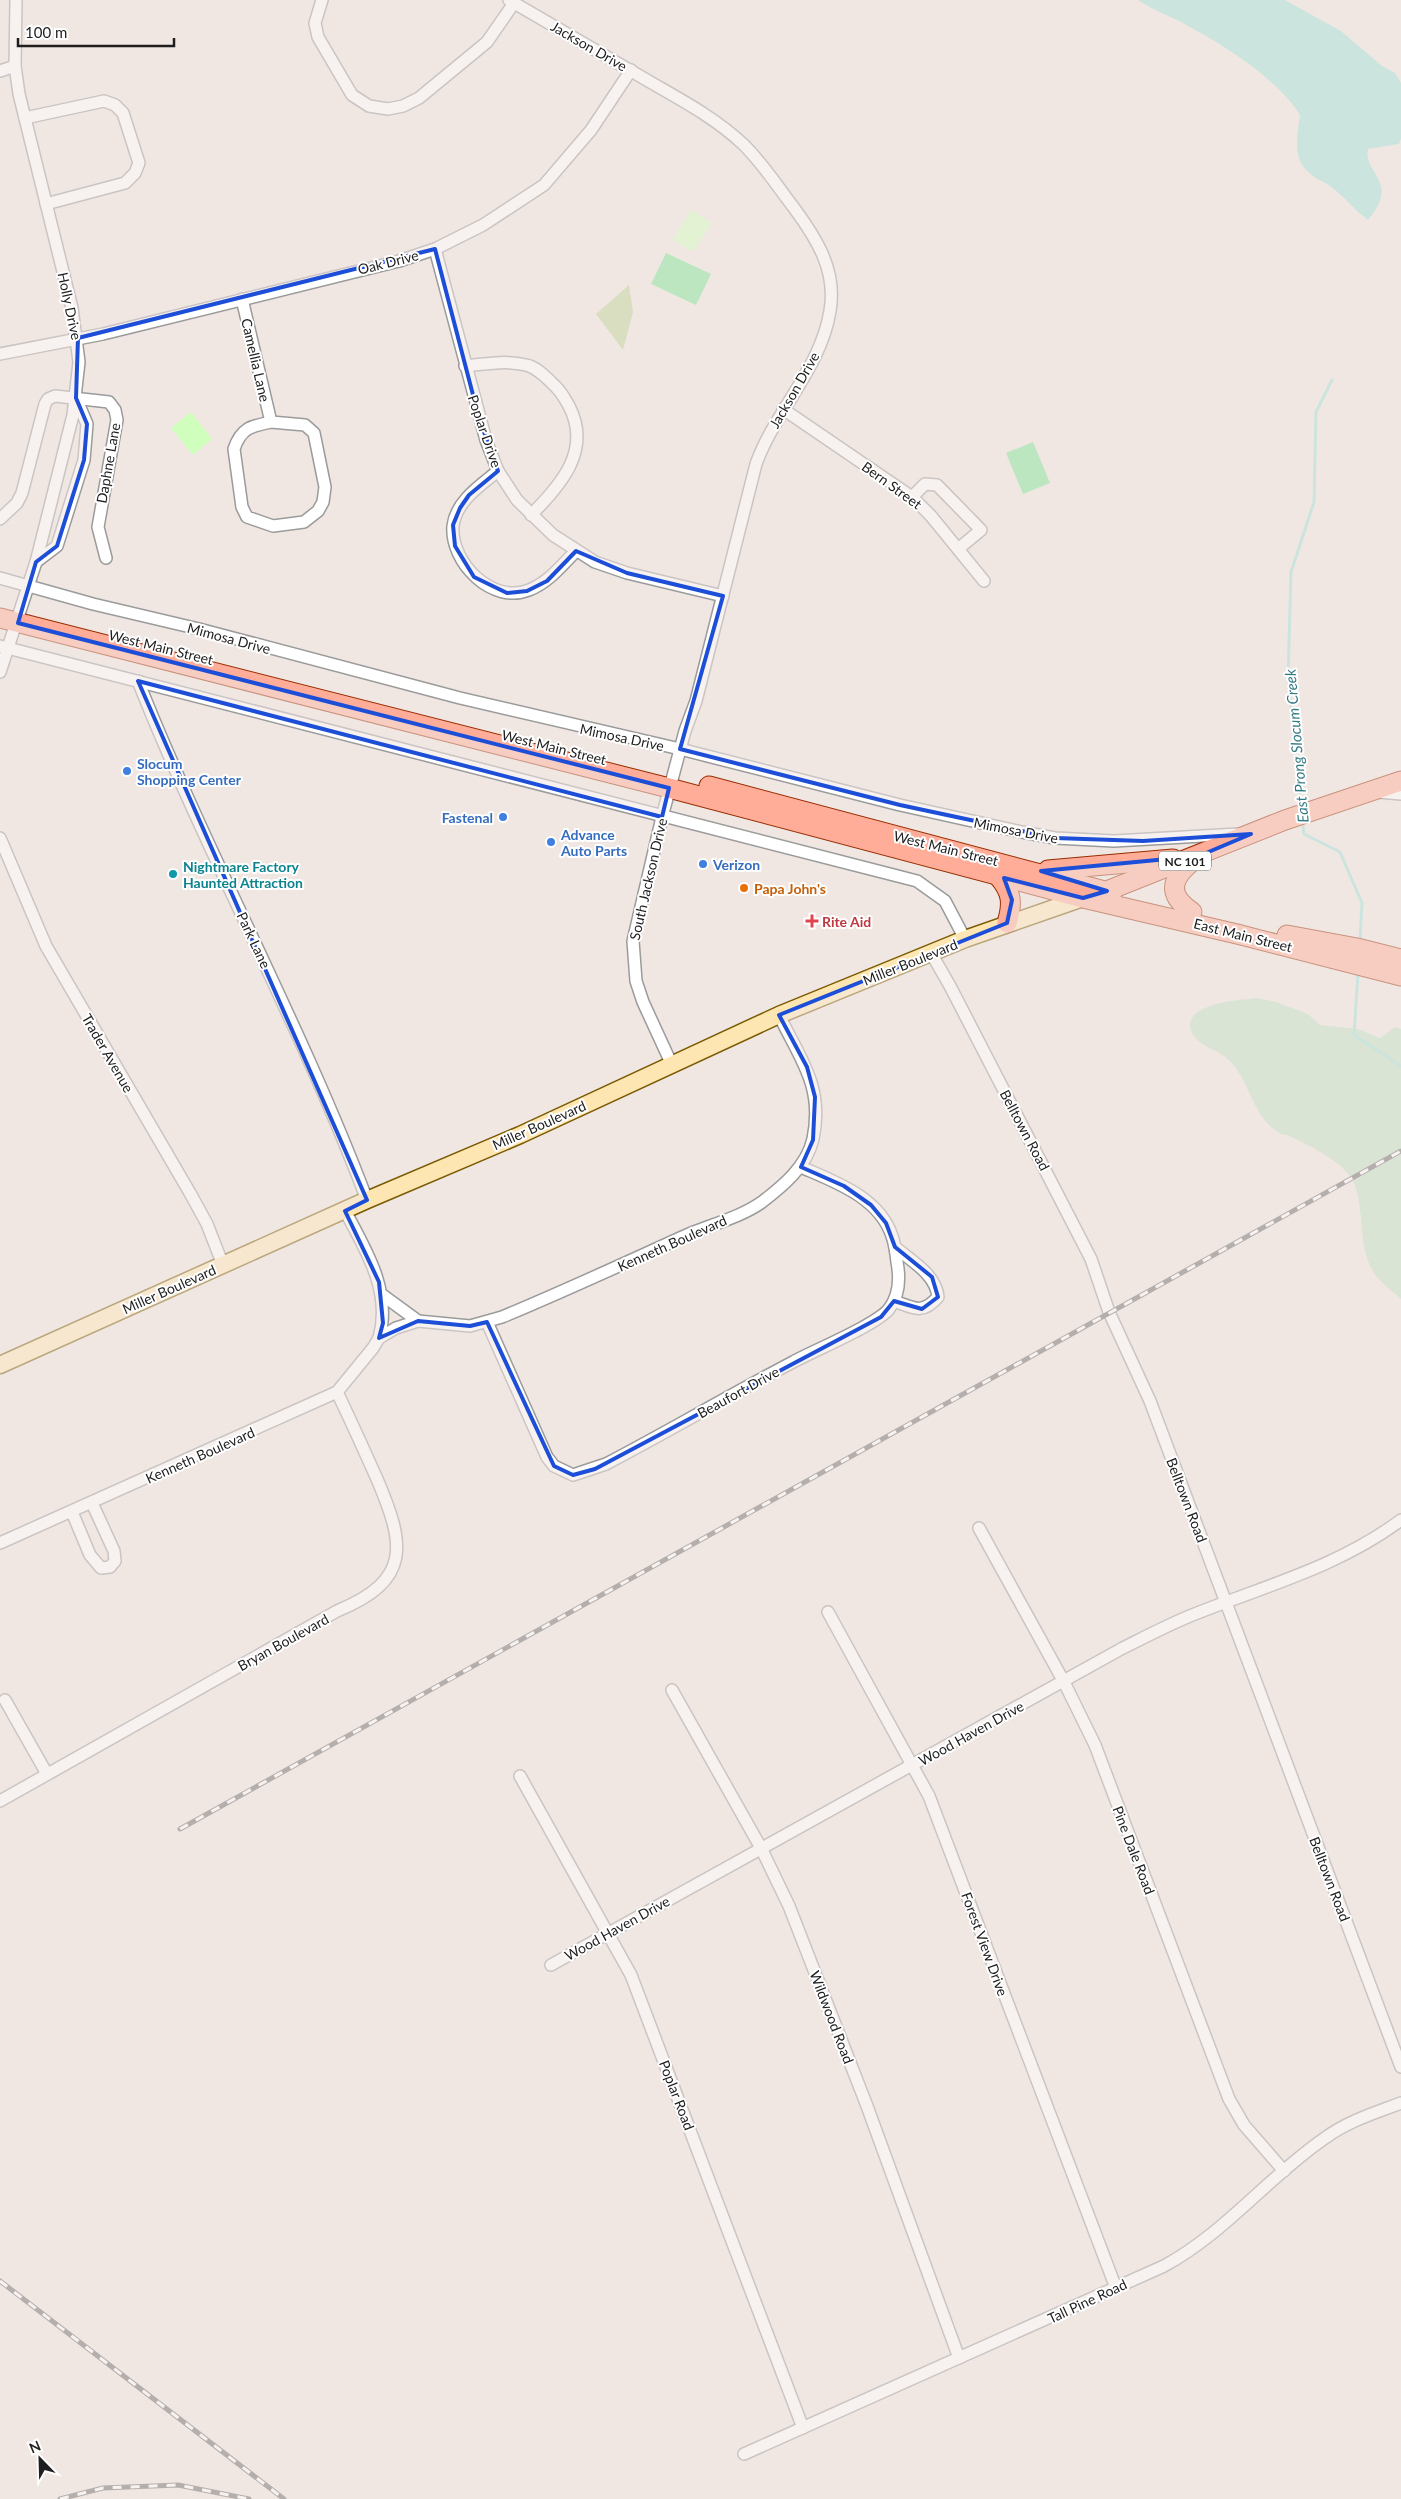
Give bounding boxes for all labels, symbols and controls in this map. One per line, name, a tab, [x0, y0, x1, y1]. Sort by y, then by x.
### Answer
scale bar	[18, 15, 174, 47]
street label: Jackson Drive	[548, 17, 630, 75]
text: 100 m	[25, 23, 67, 41]
street label: Oak Drive	[356, 246, 420, 278]
street label: Holly Drive	[55, 271, 85, 341]
street label: Camellia Lane	[238, 317, 274, 403]
street label: Jackson Drive	[765, 349, 823, 431]
street label: Poplar Drive	[465, 392, 505, 470]
street label: Daphne Lane	[93, 422, 123, 504]
street label: Bern Street	[859, 458, 925, 512]
street label: Mimosa Drive	[185, 619, 273, 657]
street label: West Main Street	[107, 626, 215, 668]
water label: East Prong Slocum Creek	[1280, 668, 1312, 824]
street label: Mimosa Drive	[578, 720, 666, 754]
street label: West Main Street	[500, 726, 608, 768]
place label: Slocum Shopping Center	[137, 755, 242, 788]
marker: Slocum Shopping Center	[121, 765, 133, 777]
place label: Fastenal	[442, 809, 493, 826]
marker: Fastenal	[497, 811, 509, 823]
street label: Mimosa Drive	[972, 813, 1060, 847]
street label: South Jackson Drive	[626, 816, 670, 942]
place label: Advance Auto Parts	[560, 826, 627, 859]
street label: West Main Street	[892, 827, 1000, 869]
marker: Advance Auto Parts	[545, 836, 557, 848]
road number: NC 101	[1159, 851, 1211, 870]
place label: Verizon	[712, 856, 760, 873]
place label: Nightmare Factory Haunted Attraction	[183, 858, 303, 891]
marker: Verizon	[697, 858, 709, 870]
marker: Nightmare Factory Haunted Attraction	[167, 868, 179, 880]
place label: Papa John's	[754, 880, 826, 897]
marker: Papa John's	[738, 882, 750, 894]
street label: Park Lane	[234, 909, 274, 971]
place label: Rite Aid	[822, 913, 871, 930]
marker: Rite Aid	[806, 915, 818, 927]
street label: East Main Street	[1192, 915, 1294, 955]
street label: Miller Boulevard	[860, 935, 960, 989]
street label: Trader Avenue	[79, 1011, 137, 1095]
street label: Belltown Road	[997, 1087, 1053, 1173]
street label: Miller Boulevard	[490, 1097, 588, 1153]
street label: Kenneth Boulevard	[615, 1211, 729, 1275]
street label: Miller Boulevard	[120, 1261, 218, 1317]
street label: Beaufort Drive	[694, 1363, 782, 1421]
street label: Kenneth Boulevard	[143, 1423, 257, 1487]
street label: Belltown Road	[1163, 1455, 1211, 1545]
street label: Bryan Boulevard	[235, 1610, 331, 1674]
street label: Wood Haven Drive	[915, 1697, 1027, 1769]
street label: Pine Dale Road	[1109, 1803, 1159, 1897]
street label: Belltown Road	[1306, 1834, 1354, 1924]
street label: Forest View Drive	[958, 1890, 1012, 1998]
street label: Wood Haven Drive	[561, 1892, 673, 1964]
street label: Wildwood Road	[806, 1968, 858, 2066]
street label: Poplar Road	[656, 2058, 698, 2132]
street label: Tall Pine Road	[1045, 2275, 1129, 2327]
north arrow	[15, 2434, 65, 2484]
text: N	[26, 2437, 43, 2457]

